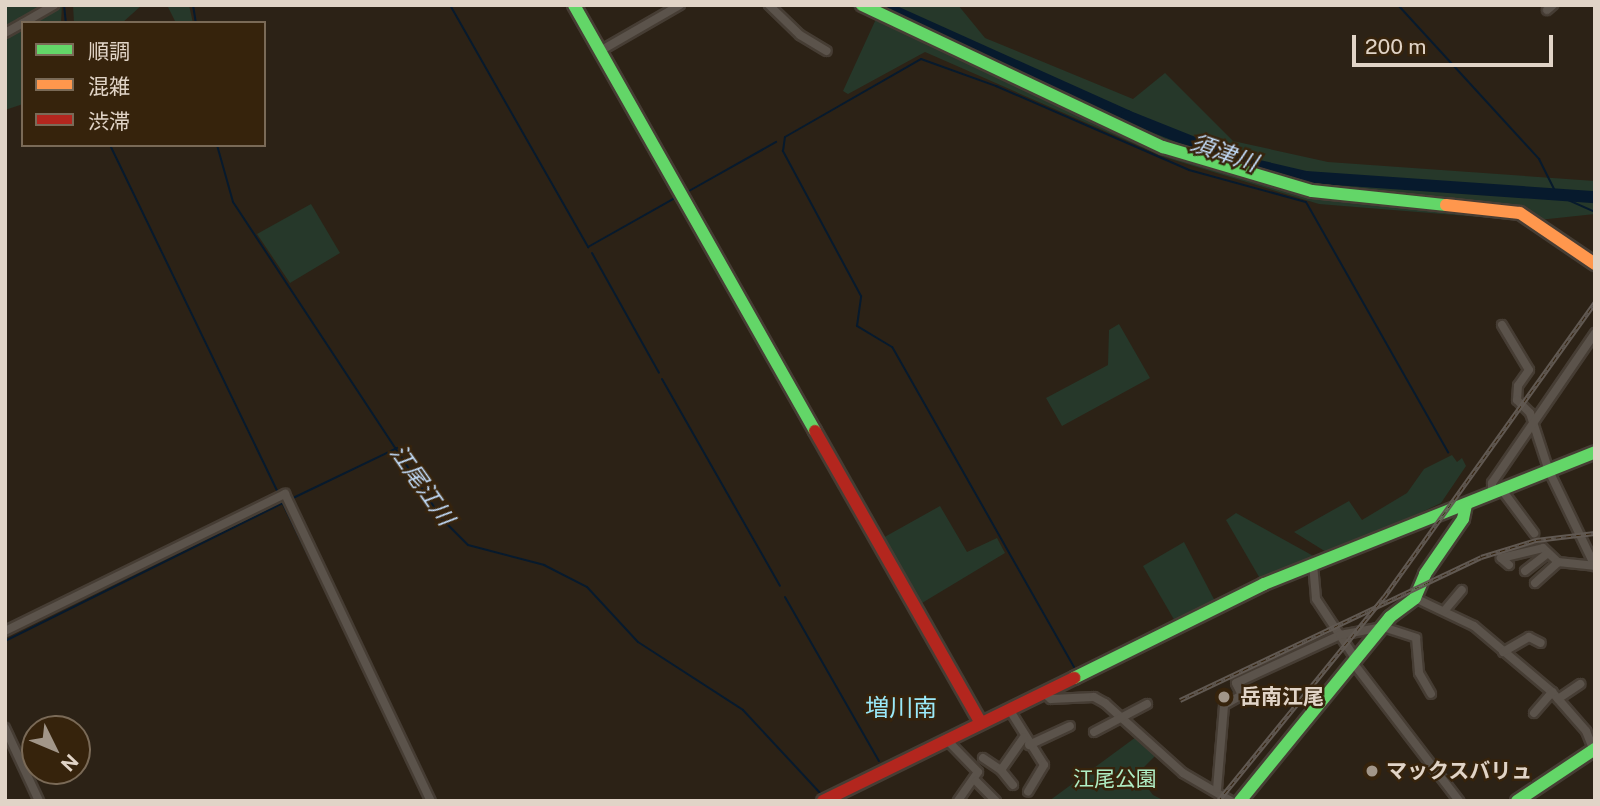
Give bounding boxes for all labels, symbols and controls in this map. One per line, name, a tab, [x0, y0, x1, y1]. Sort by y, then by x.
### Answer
legend	[21, 21, 266, 147]
scale bar	[1355, 21, 1556, 65]
text: 200 m	[1365, 34, 1426, 59]
text: 順調	[88, 39, 130, 64]
text: 混雑	[88, 74, 130, 99]
text: 渋滞	[88, 109, 130, 134]
water label: 須津川	[1187, 129, 1261, 177]
water label: 江尾江川	[384, 439, 460, 531]
place label: 岳南江尾	[1240, 684, 1324, 710]
marker: 岳南江尾	[1214, 687, 1234, 707]
district label: 増川南	[865, 694, 937, 722]
north arrow	[21, 715, 91, 785]
text: N	[57, 750, 83, 776]
place label: マックスバリュ	[1386, 758, 1533, 784]
marker: マックスバリュ	[1364, 763, 1380, 779]
park label: 江尾公園	[1073, 766, 1157, 792]

